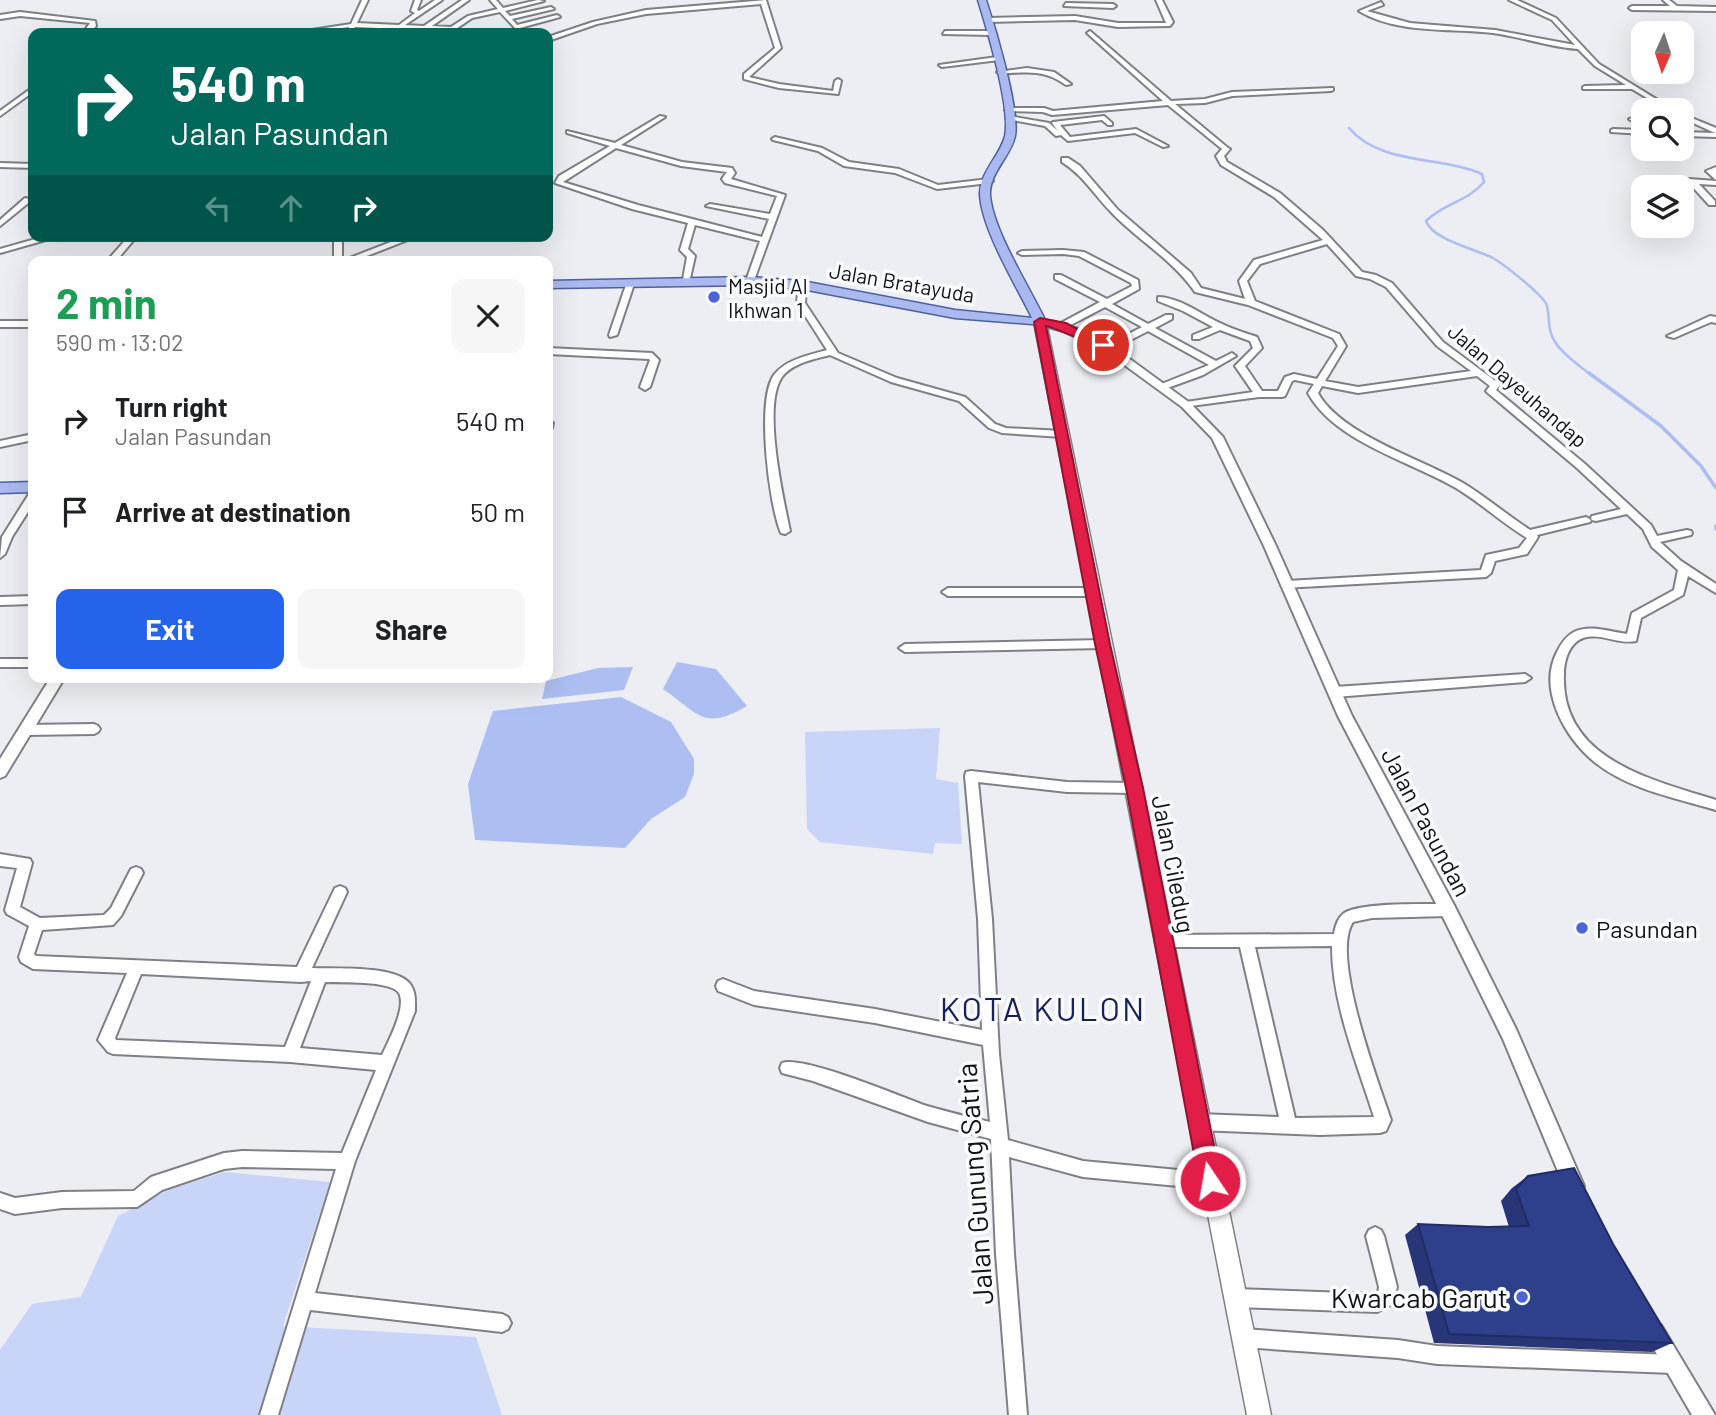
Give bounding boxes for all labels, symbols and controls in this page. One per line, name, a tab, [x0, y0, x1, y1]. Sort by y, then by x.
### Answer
north arrow	[1631, 21, 1694, 84]
map controls	[1631, 21, 1694, 238]
text: 540 m	[171, 53, 306, 112]
icon: right	[56, 56, 147, 147]
button: search	[1631, 98, 1694, 161]
text: Jalan Pasundan	[171, 113, 389, 151]
button: layers	[1631, 175, 1694, 238]
icon: left	[199, 189, 237, 227]
icon: ahead	[272, 189, 310, 227]
icon: right	[345, 189, 383, 227]
street label: Jalan Bratayuda	[828, 257, 976, 307]
place label: Masjid Al Ikhwan 1	[728, 273, 808, 322]
text: 2 min	[56, 277, 157, 327]
button: close	[451, 279, 525, 353]
marker: Masjid Al Ikhwan 1	[706, 289, 722, 305]
pin	[1073, 315, 1133, 375]
street label: Jalan Dayeuhandap	[1443, 318, 1593, 452]
icon: arrive	[1084, 326, 1122, 364]
text: 590 m · 13:02	[56, 328, 183, 356]
text: Turn right	[115, 391, 228, 422]
icon: right	[56, 402, 94, 440]
text: 540 m	[456, 405, 525, 436]
text: Jalan Pasundan	[115, 422, 272, 450]
icon: arrive	[56, 493, 94, 531]
text: Arrive at destination	[115, 496, 351, 527]
text: 50 m	[470, 496, 525, 527]
button: Exit	[56, 589, 284, 669]
button: Share	[298, 589, 525, 669]
street label: Jalan Pasundan	[1376, 743, 1478, 901]
street label: Jalan Ciledug	[1146, 793, 1202, 935]
place label: Pasundan	[1596, 914, 1698, 943]
marker: Pasundan	[1574, 920, 1590, 936]
district label: KOTA KULON	[940, 988, 1146, 1028]
street label: Jalan Gunung Satria	[949, 1062, 999, 1306]
position arrow	[1173, 1144, 1247, 1218]
place label: Kwarcab Garut	[1331, 1280, 1508, 1314]
marker: Kwarcab Garut	[1514, 1289, 1530, 1305]

